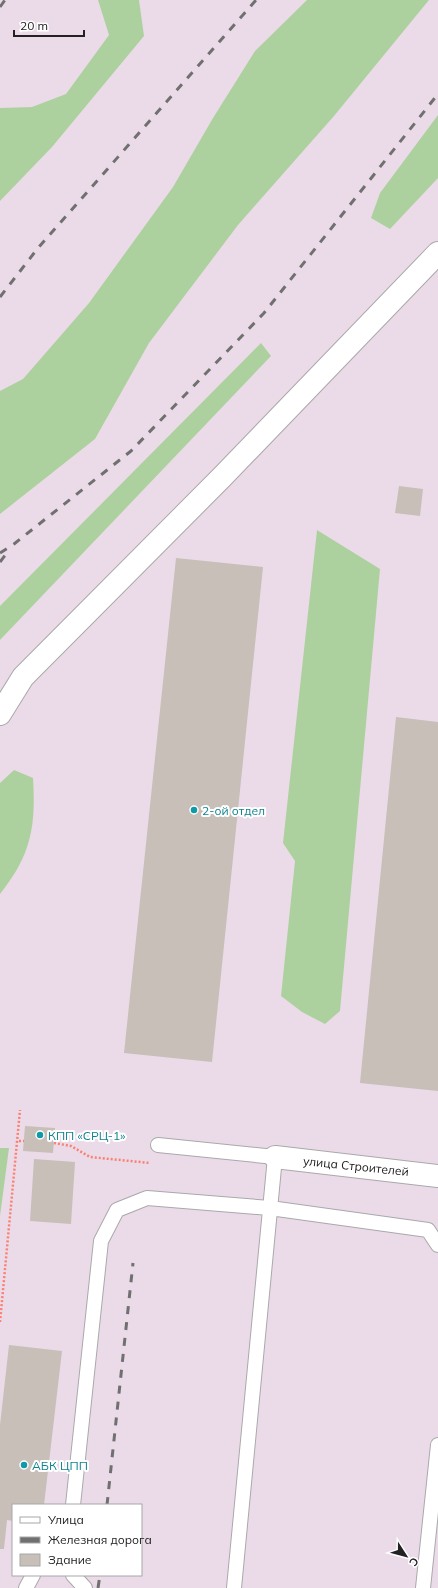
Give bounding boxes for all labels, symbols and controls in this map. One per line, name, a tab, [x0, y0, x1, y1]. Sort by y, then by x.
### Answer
scale bar	[14, 12, 84, 38]
text: 20 m	[20, 18, 48, 33]
place label: 2-ой отдел	[202, 803, 265, 818]
marker: 2-ой отдел	[189, 805, 199, 815]
place label: КПП «СРЦ-1»	[48, 1128, 126, 1143]
marker: КПП «СРЦ-1»	[35, 1130, 45, 1140]
street label: улица Строителей	[302, 1153, 410, 1179]
place label: АБК ЦПП	[32, 1458, 88, 1473]
marker: АБК ЦПП	[19, 1460, 29, 1470]
legend	[12, 1504, 142, 1576]
text: Улица	[47, 1512, 84, 1527]
text: Железная дорога	[48, 1532, 152, 1547]
north arrow	[386, 1536, 426, 1576]
text: Здание	[48, 1552, 92, 1567]
text: С	[406, 1555, 422, 1569]

